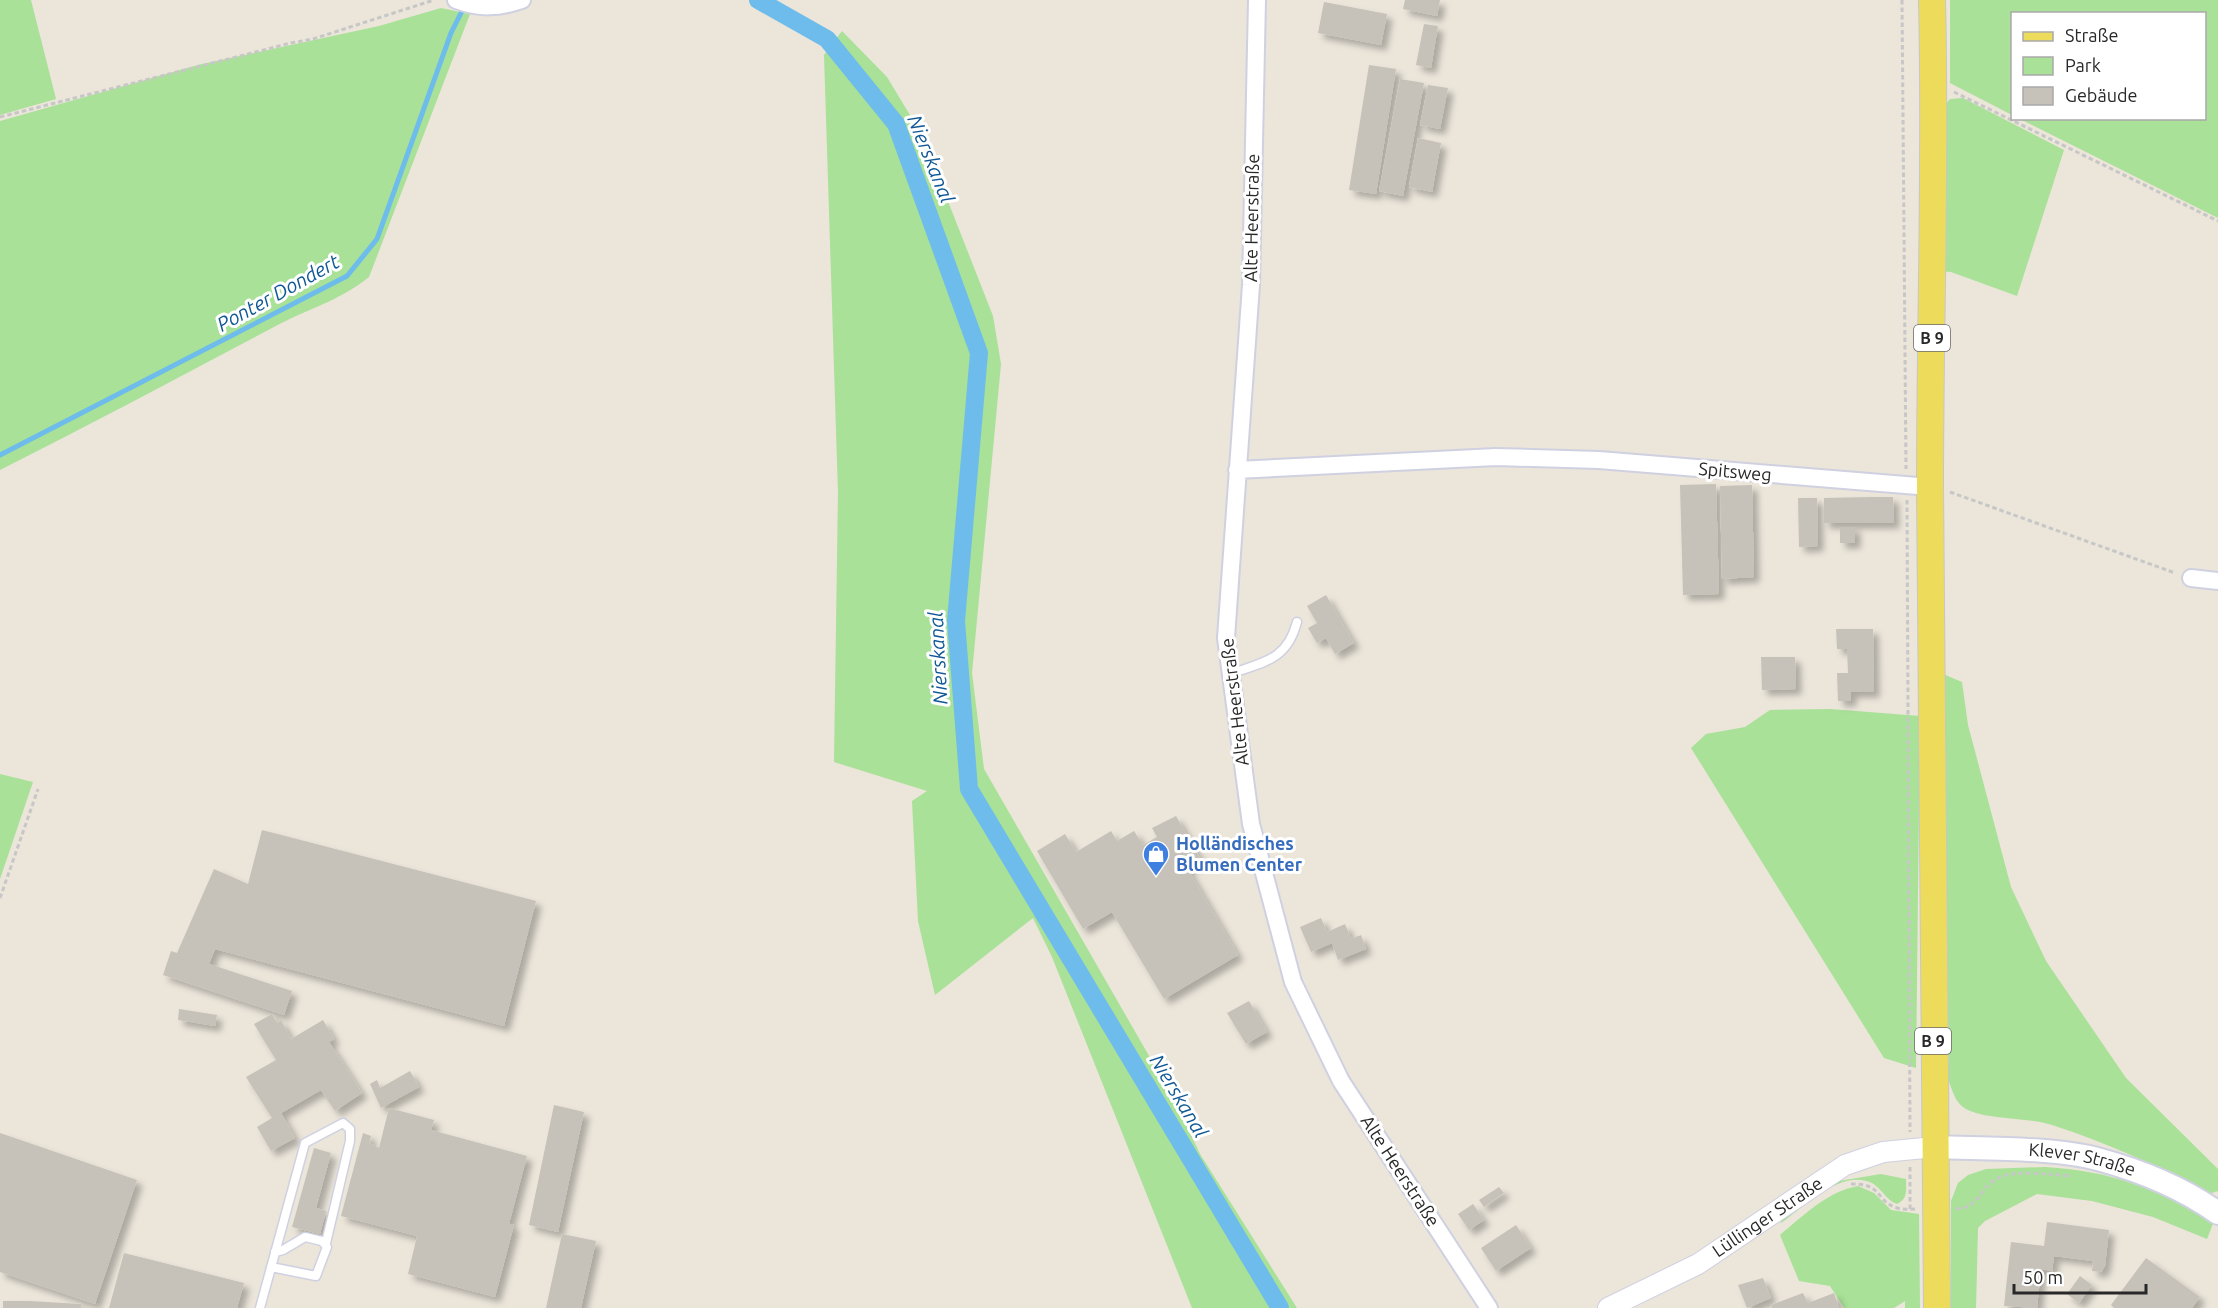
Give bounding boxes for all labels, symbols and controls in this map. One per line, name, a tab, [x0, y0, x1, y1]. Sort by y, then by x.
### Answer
legend	[2011, 12, 2206, 120]
text: Straße	[2065, 25, 2118, 45]
text: Park	[2065, 55, 2101, 75]
text: Gebäude	[2065, 85, 2137, 105]
water label: Nierskanal	[903, 111, 960, 207]
street label: Alte Heerstraße	[1240, 154, 1262, 282]
water label: Ponter Dondert	[212, 249, 343, 336]
road number: B 9	[1914, 325, 1950, 351]
street label: Spitsweg	[1698, 458, 1773, 484]
water label: Nierskanal	[924, 611, 951, 705]
street label: Alte Heerstraße	[1216, 637, 1252, 767]
place label: Holländisches Blumen Center	[1176, 833, 1303, 874]
shop icon: Holländisches Blumen Center	[1141, 839, 1171, 877]
road number: B 9	[1915, 1028, 1951, 1054]
water label: Nierskanal	[1146, 1050, 1213, 1142]
street label: Alte Heerstraße	[1357, 1111, 1444, 1230]
street label: Klever Straße	[2028, 1139, 2138, 1179]
street label: Lüllinger Straße	[1708, 1172, 1826, 1260]
scale bar	[2014, 1257, 2146, 1295]
text: 50 m	[2023, 1267, 2063, 1287]

